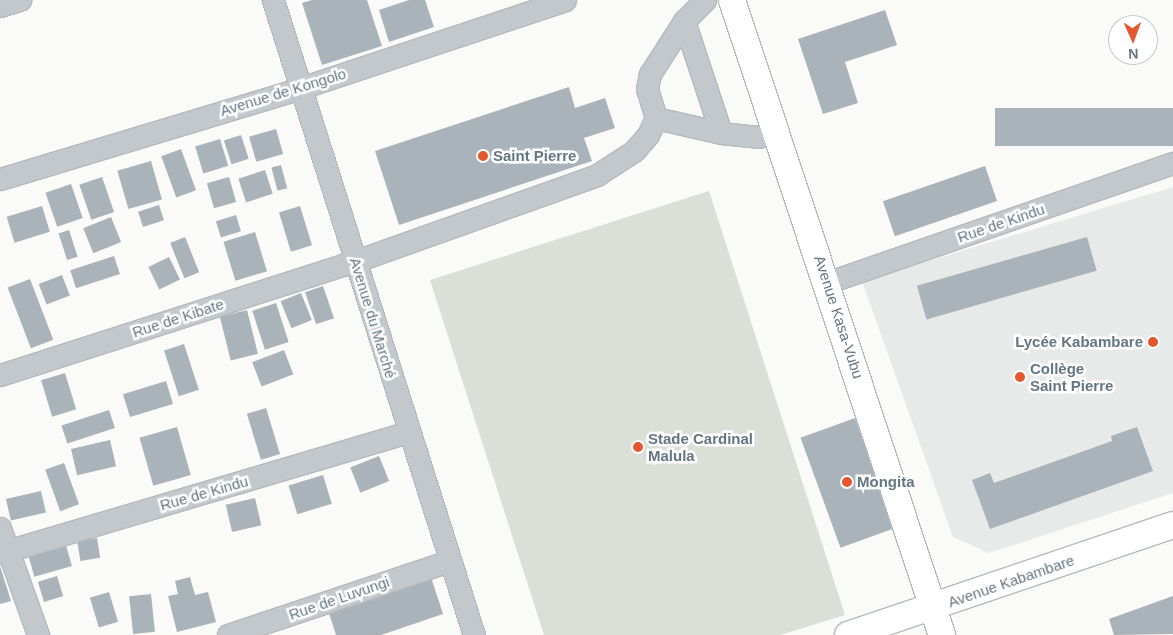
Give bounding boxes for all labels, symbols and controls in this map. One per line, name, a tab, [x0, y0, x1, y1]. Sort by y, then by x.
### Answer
north arrow	[1108, 15, 1158, 65]
text: N	[1128, 46, 1139, 62]
street label: Avenue de Kongolo	[218, 64, 348, 120]
place label: Saint Pierre	[493, 147, 576, 165]
marker: Saint Pierre	[477, 150, 489, 162]
street label: Rue de Kindu	[955, 200, 1047, 246]
street label: Avenue Kasa-Vubu	[811, 253, 867, 381]
street label: Avenue du Marché	[346, 255, 400, 381]
street label: Rue de Kibate	[130, 295, 226, 341]
place label: Lycée Kabambare	[1015, 333, 1143, 351]
marker: Lycée Kabambare	[1147, 336, 1159, 348]
place label: Collège Saint Pierre	[1030, 359, 1113, 394]
marker: Collège Saint Pierre	[1014, 371, 1026, 383]
place label: Stade Cardinal Malula	[648, 429, 753, 464]
marker: Stade Cardinal Malula	[632, 441, 644, 453]
street label: Rue de Kindu	[158, 472, 250, 514]
place label: Mongita	[857, 473, 914, 491]
marker: Mongita	[841, 476, 853, 488]
street label: Avenue Kabambare	[946, 551, 1076, 611]
street label: Rue de Luvungi	[286, 572, 392, 624]

